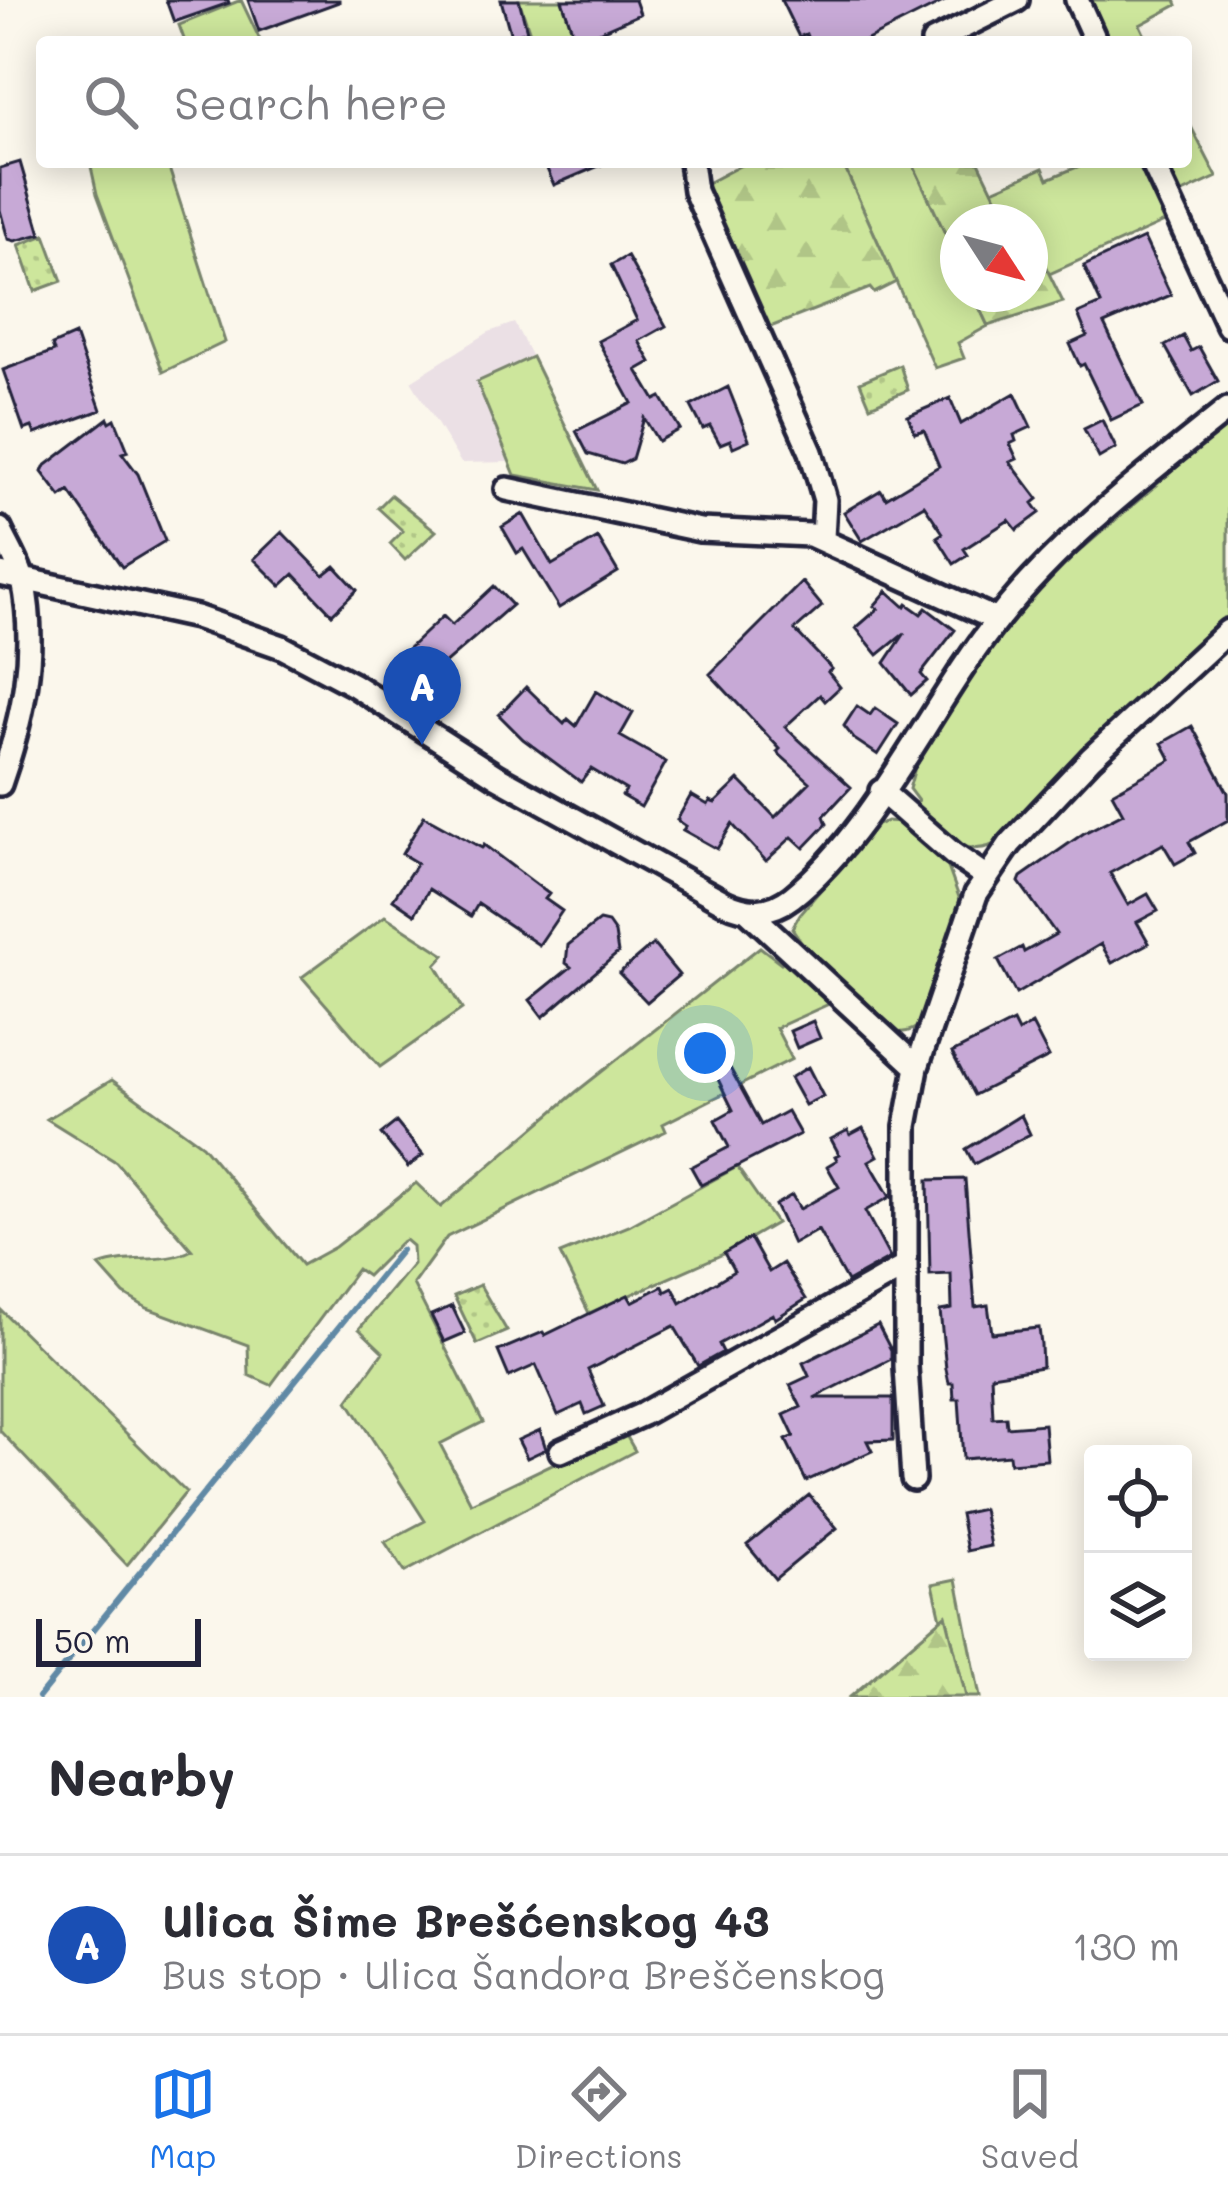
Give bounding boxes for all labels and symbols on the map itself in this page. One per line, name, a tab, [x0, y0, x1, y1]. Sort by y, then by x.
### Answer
north arrow	[940, 204, 1048, 312]
pin: A	[383, 646, 461, 745]
your location	[675, 1023, 735, 1083]
scale bar	[36, 1613, 201, 1666]

